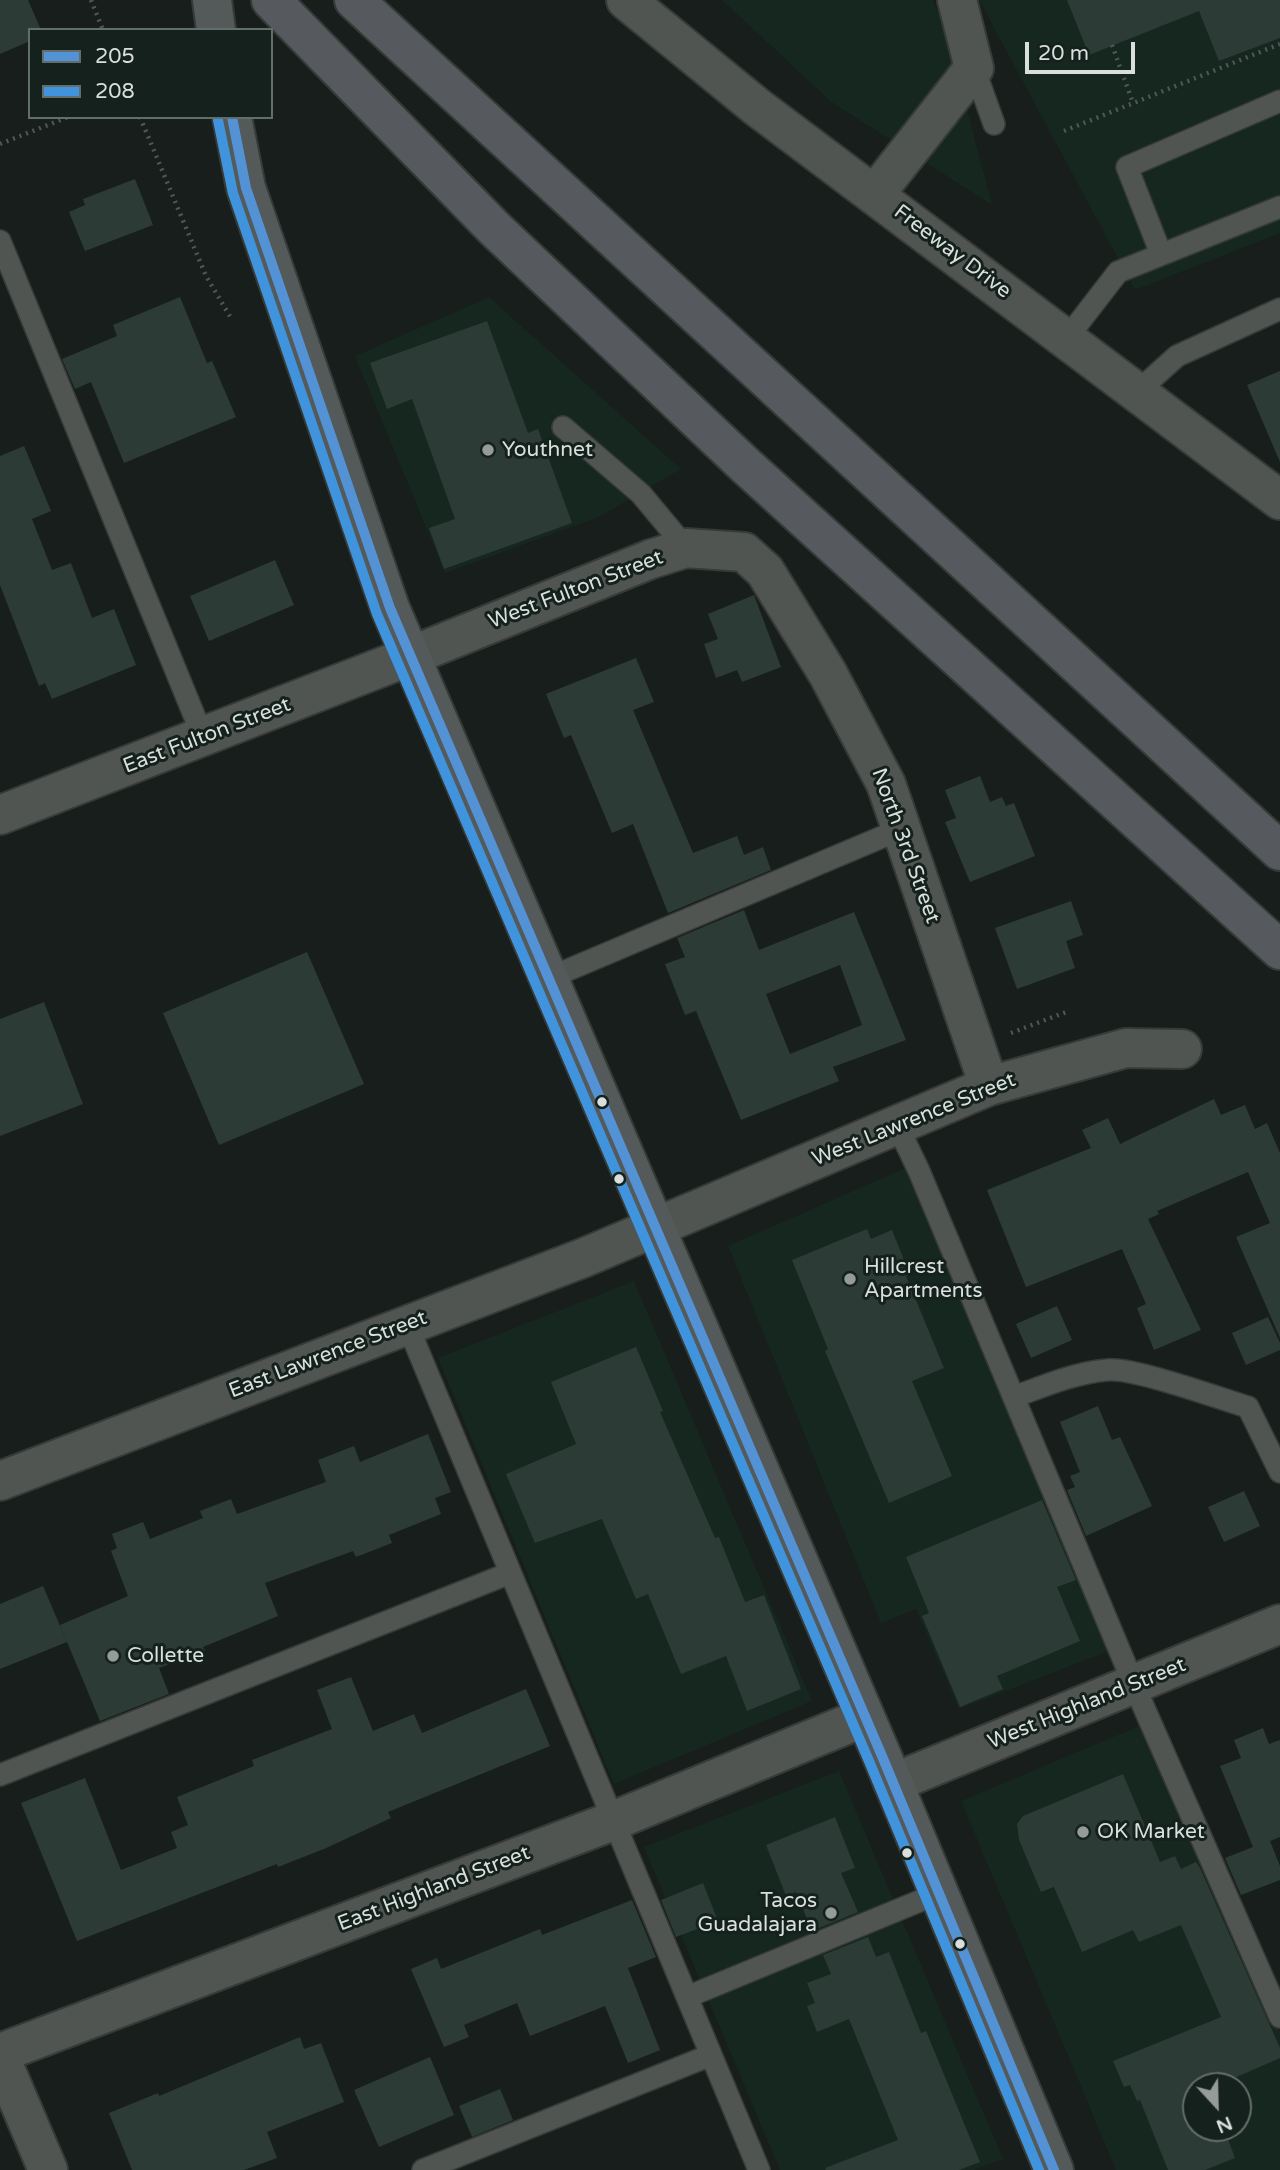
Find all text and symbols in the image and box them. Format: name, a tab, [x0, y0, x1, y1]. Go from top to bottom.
legend	[28, 28, 273, 119]
scale bar	[1028, 28, 1138, 72]
text: 20 m	[1038, 41, 1089, 66]
text: 205	[95, 44, 135, 69]
text: 208	[95, 79, 135, 104]
street label: Freeway Drive	[888, 200, 1016, 304]
place label: Youthnet	[502, 437, 593, 463]
marker: Youthnet	[480, 442, 496, 458]
street label: West Fulton Street	[485, 545, 667, 635]
street label: East Fulton Street	[120, 692, 294, 780]
street label: North 3rd Street	[865, 765, 945, 927]
street label: West Lawrence Street	[809, 1068, 1019, 1172]
unlabelled marker	[595, 1095, 609, 1109]
unlabelled marker	[612, 1172, 626, 1186]
place label: Hillcrest Apartments	[864, 1254, 982, 1304]
marker: Hillcrest Apartments	[842, 1271, 858, 1287]
street label: East Lawrence Street	[226, 1306, 430, 1404]
place label: Collette	[127, 1643, 204, 1669]
marker: Collette	[105, 1648, 121, 1664]
street label: West Highland Street	[984, 1653, 1190, 1755]
place label: OK Market	[1097, 1819, 1205, 1845]
marker: OK Market	[1075, 1824, 1091, 1840]
street label: East Highland Street	[334, 1841, 534, 1937]
unlabelled marker	[900, 1846, 914, 1860]
place label: Tacos Guadalajara	[697, 1888, 817, 1938]
marker: Tacos Guadalajara	[823, 1905, 839, 1921]
unlabelled marker	[953, 1937, 967, 1951]
north arrow	[1182, 2072, 1252, 2142]
text: N	[1213, 2112, 1235, 2138]

